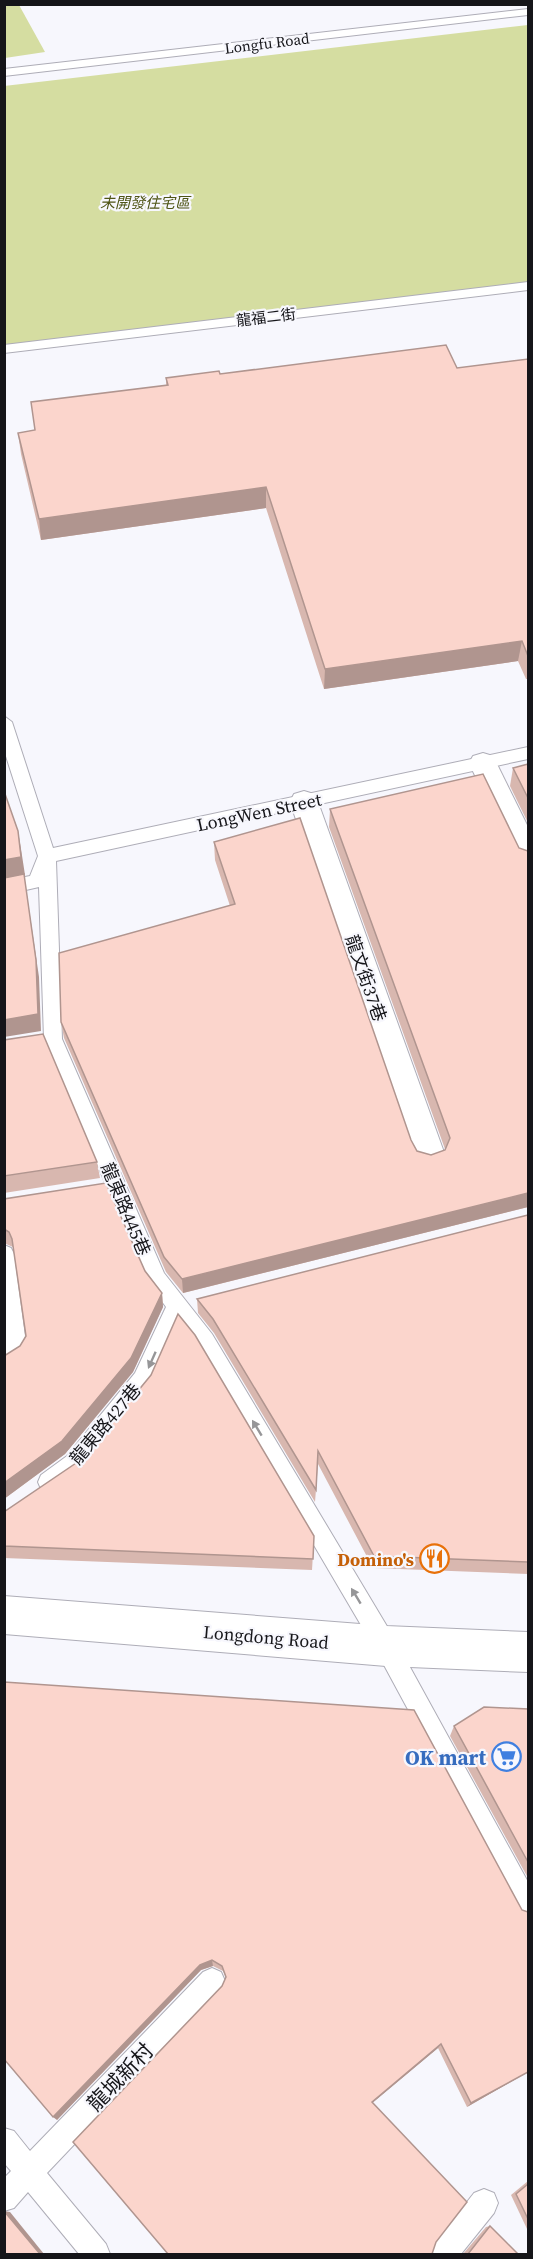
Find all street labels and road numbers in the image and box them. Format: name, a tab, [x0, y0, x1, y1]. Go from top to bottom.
street label: Longfu Road	[223, 27, 311, 59]
street label: 龍福二街	[235, 303, 297, 331]
street label: LongWen Street	[194, 787, 324, 837]
street label: 龍文街37巷	[340, 931, 392, 1025]
street label: 龍東路445巷	[95, 1159, 157, 1259]
street label: 龍東路427巷	[64, 1378, 146, 1470]
street label: Longdong Road	[202, 1619, 330, 1655]
street label: 龍城新村	[80, 2037, 160, 2117]

